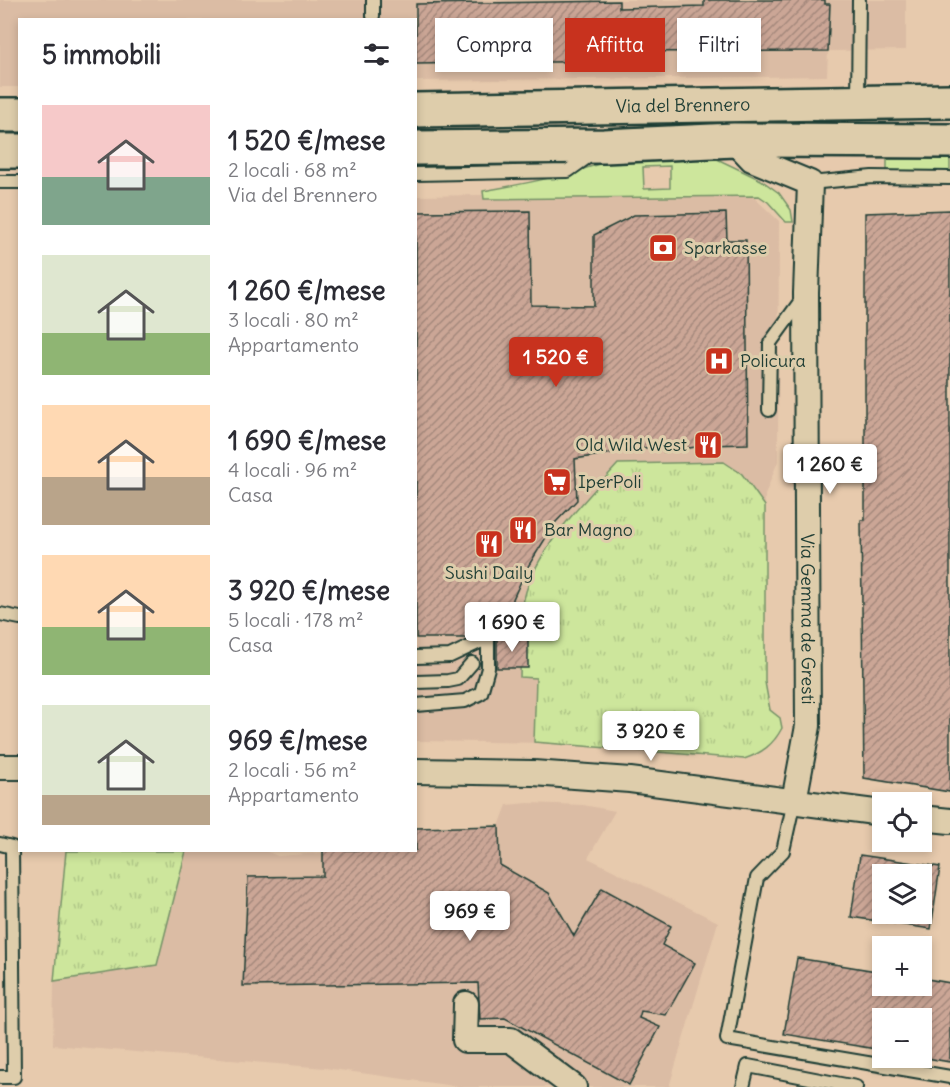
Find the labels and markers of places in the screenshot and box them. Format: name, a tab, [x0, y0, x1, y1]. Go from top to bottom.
bank icon: Sparkasse	[647, 232, 679, 264]
place label: Sparkasse	[684, 236, 767, 259]
pin: 1 520 €	[501, 337, 611, 388]
hospital icon: Policura	[703, 345, 735, 377]
place label: Policura	[740, 349, 806, 372]
restaurant icon: Old Wild West	[692, 429, 724, 461]
place label: Old Wild West	[575, 433, 687, 456]
pin: 1 260 €	[775, 444, 885, 495]
supermarket icon: IperPoli	[541, 466, 573, 498]
place label: IperPoli	[578, 470, 642, 493]
restaurant icon: Bar Magno	[507, 514, 539, 546]
place label: Bar Magno	[544, 518, 633, 541]
restaurant icon: Sushi Daily	[473, 528, 505, 560]
place label: Sushi Daily	[445, 561, 533, 584]
pin: 1 690 €	[457, 602, 567, 653]
pin: 3 920 €	[596, 711, 706, 762]
pin: 969 €	[428, 891, 512, 942]

